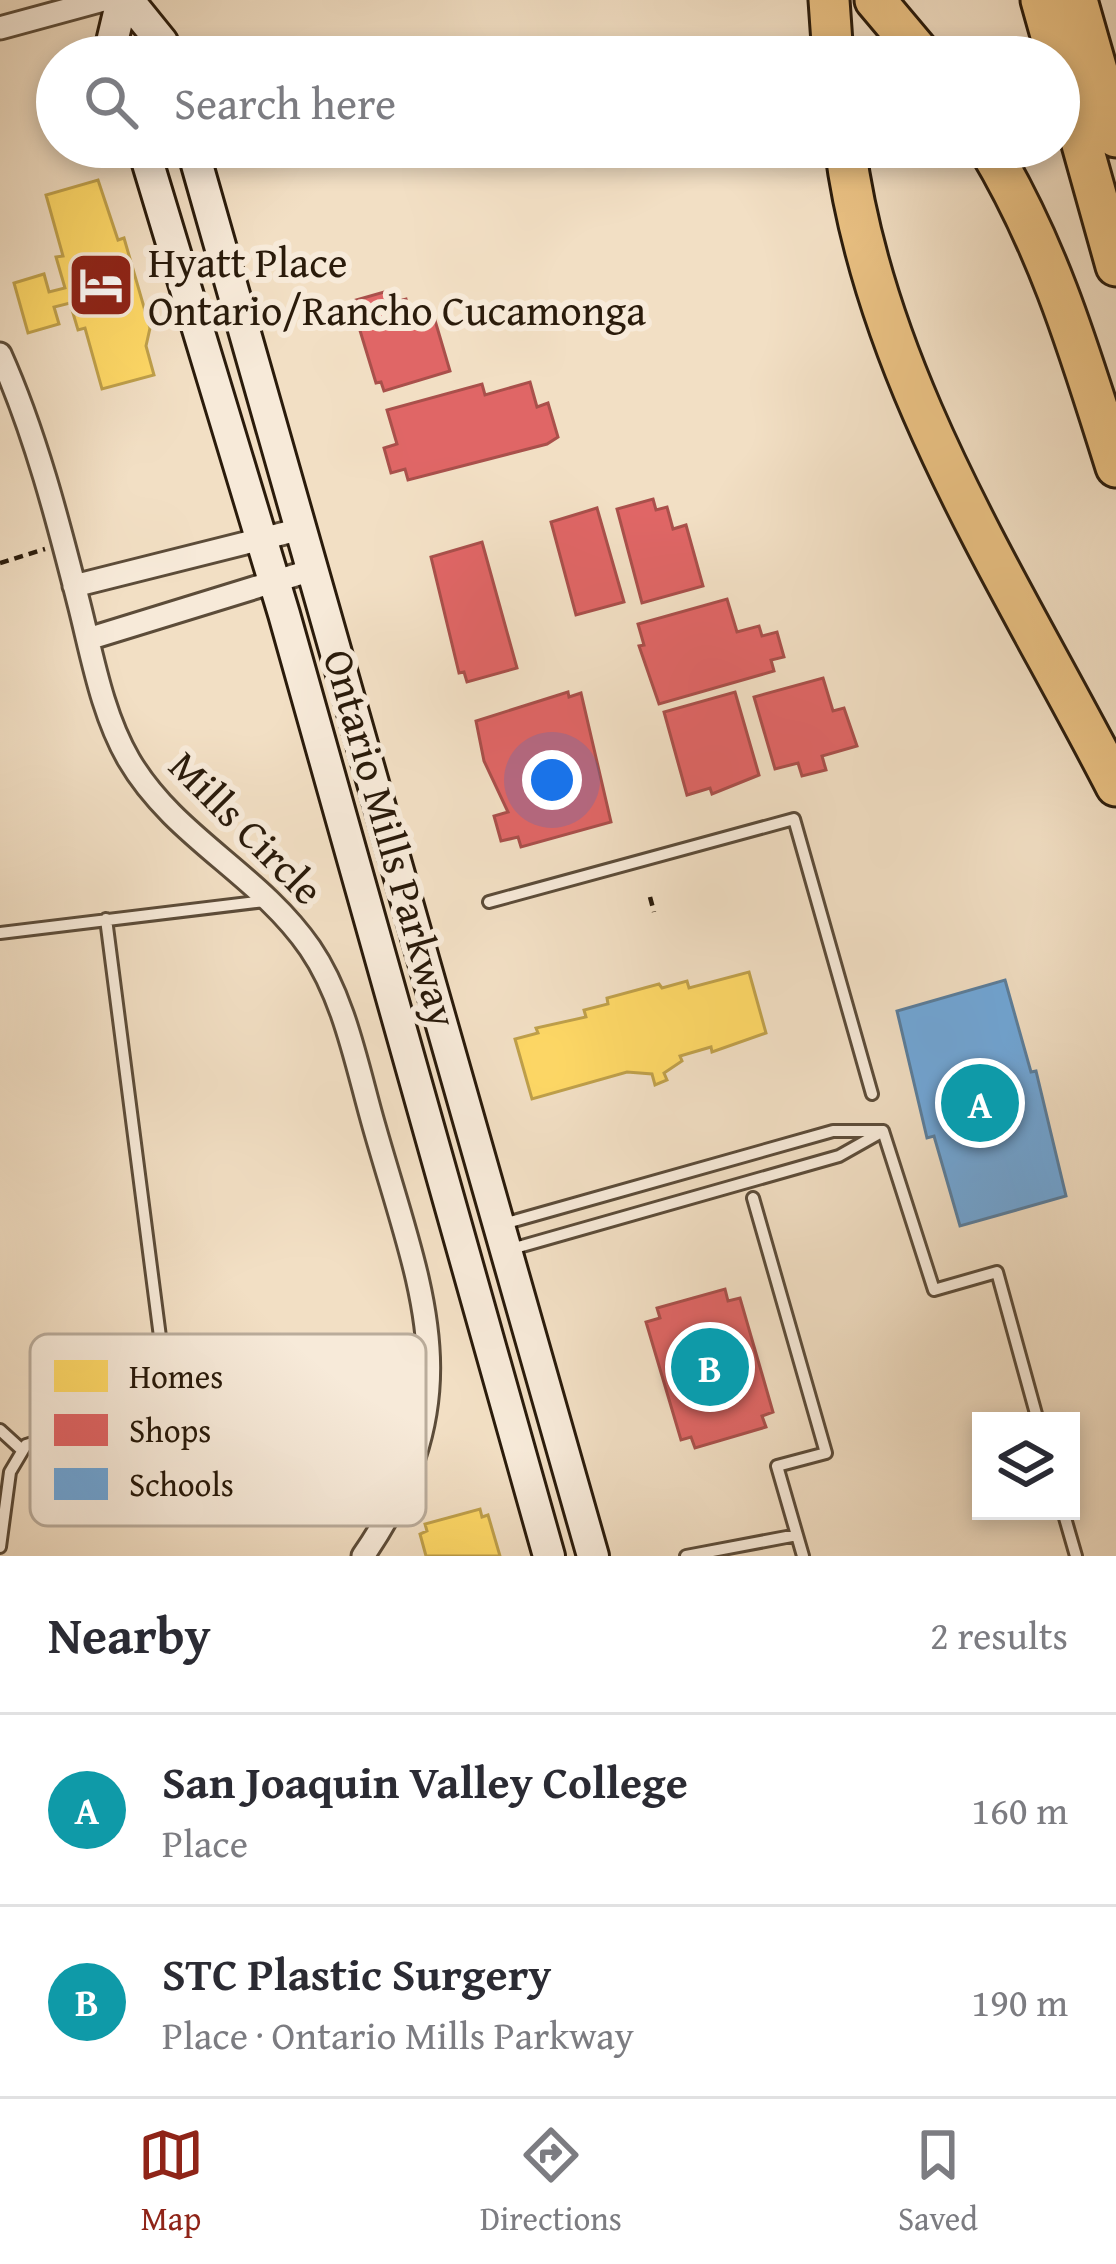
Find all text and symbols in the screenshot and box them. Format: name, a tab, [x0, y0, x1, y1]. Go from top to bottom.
search box	[36, 36, 1080, 168]
icon: search	[78, 69, 144, 135]
text: Search here	[174, 70, 396, 135]
place label: Hyatt Place Ontario/Rancho Cucamonga	[148, 231, 646, 340]
hotel icon: Hyatt Place Ontario/Rancho Cucamonga	[66, 250, 136, 320]
street label: Ontario Mills Parkway	[309, 642, 475, 1034]
street label: Mills Circle	[156, 736, 338, 918]
your location	[522, 750, 582, 810]
pin: A	[941, 1058, 1019, 1148]
pin: B	[671, 1322, 749, 1412]
legend	[30, 1334, 426, 1526]
text: Homes	[129, 1352, 223, 1400]
text: Shops	[129, 1406, 211, 1454]
map controls	[972, 1412, 1080, 1520]
button: layers	[972, 1412, 1080, 1520]
text: Schools	[129, 1460, 234, 1508]
text: Nearby	[48, 1597, 211, 1672]
text: 2 results	[930, 1606, 1068, 1663]
text: San Joaquin Valley College	[162, 1749, 688, 1814]
text: A	[75, 1781, 99, 1838]
text: 160 m	[971, 1781, 1068, 1838]
text: Place	[162, 1814, 248, 1871]
text: STC Plastic Surgery	[162, 1941, 551, 2006]
text: B	[75, 1973, 99, 2030]
text: 190 m	[971, 1973, 1068, 2030]
text: Place · Ontario Mills Parkway	[162, 2006, 634, 2063]
tab: Map	[138, 2122, 204, 2242]
tab: Directions	[480, 2122, 622, 2242]
tab: Saved	[898, 2122, 978, 2242]

